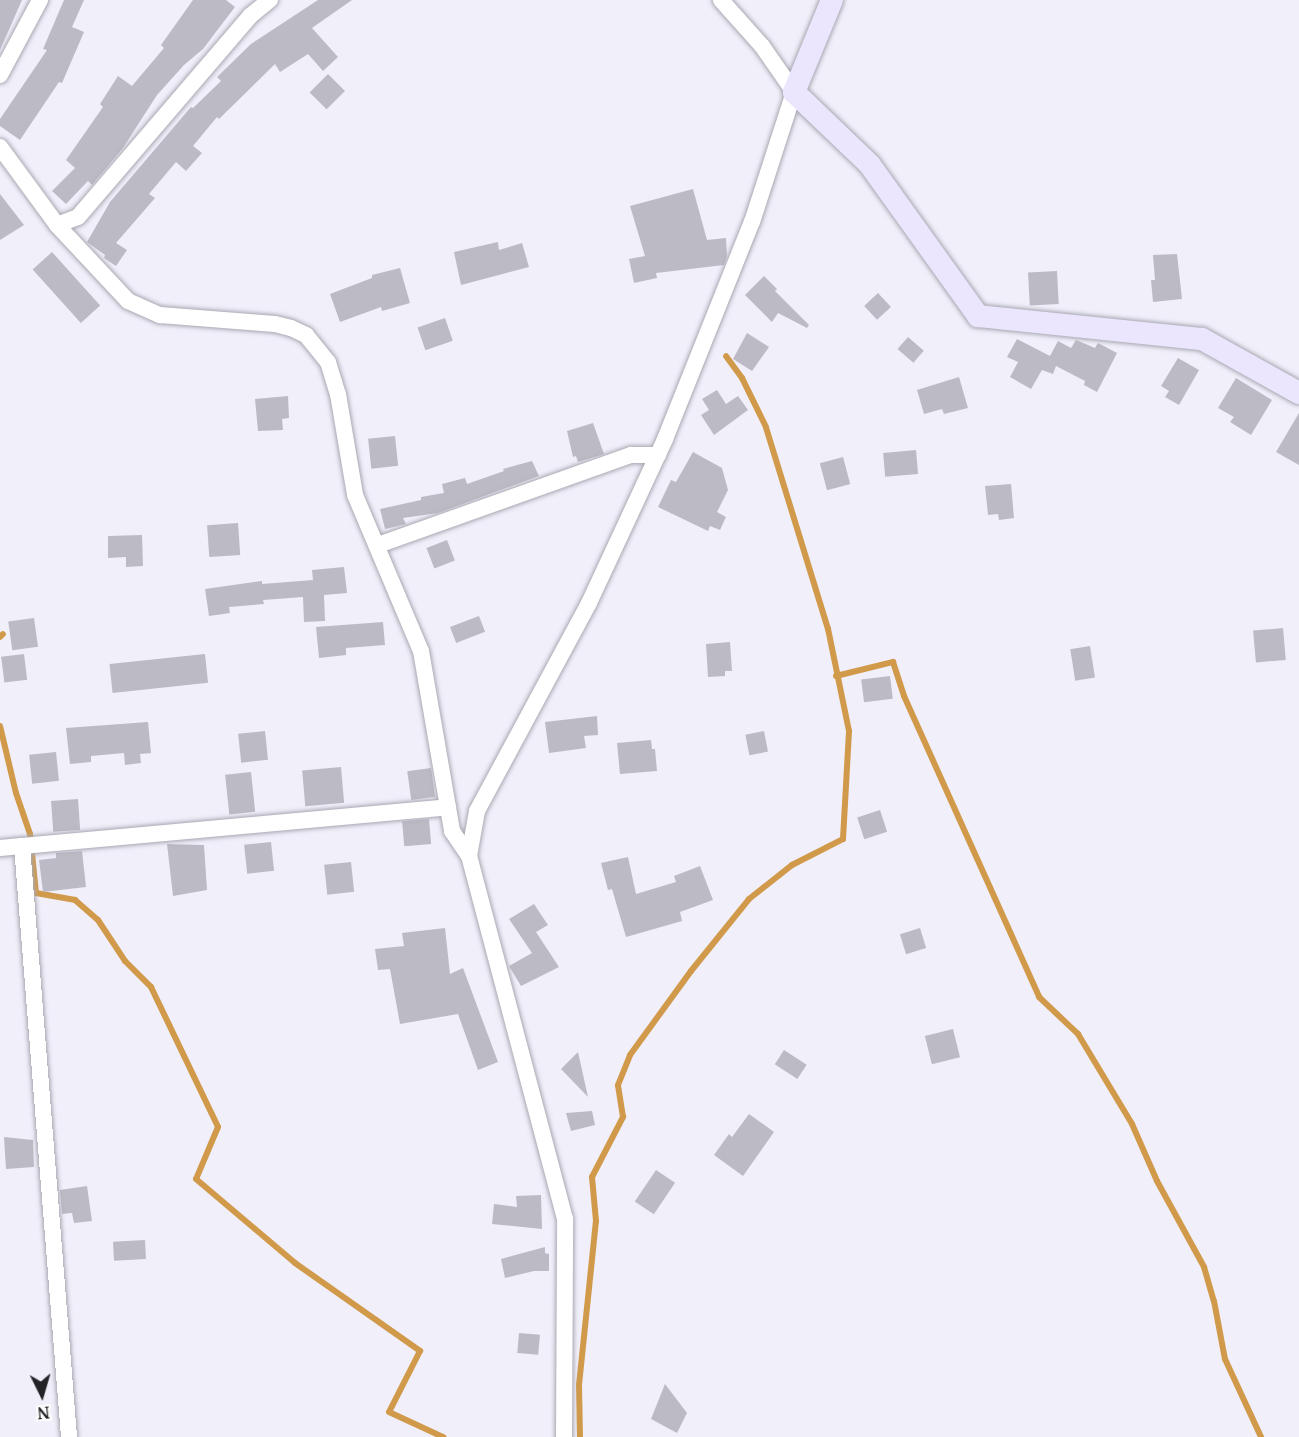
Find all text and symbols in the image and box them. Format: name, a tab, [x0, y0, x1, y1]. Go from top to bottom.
north arrow	[12, 1365, 72, 1425]
text: N	[36, 1401, 51, 1424]

